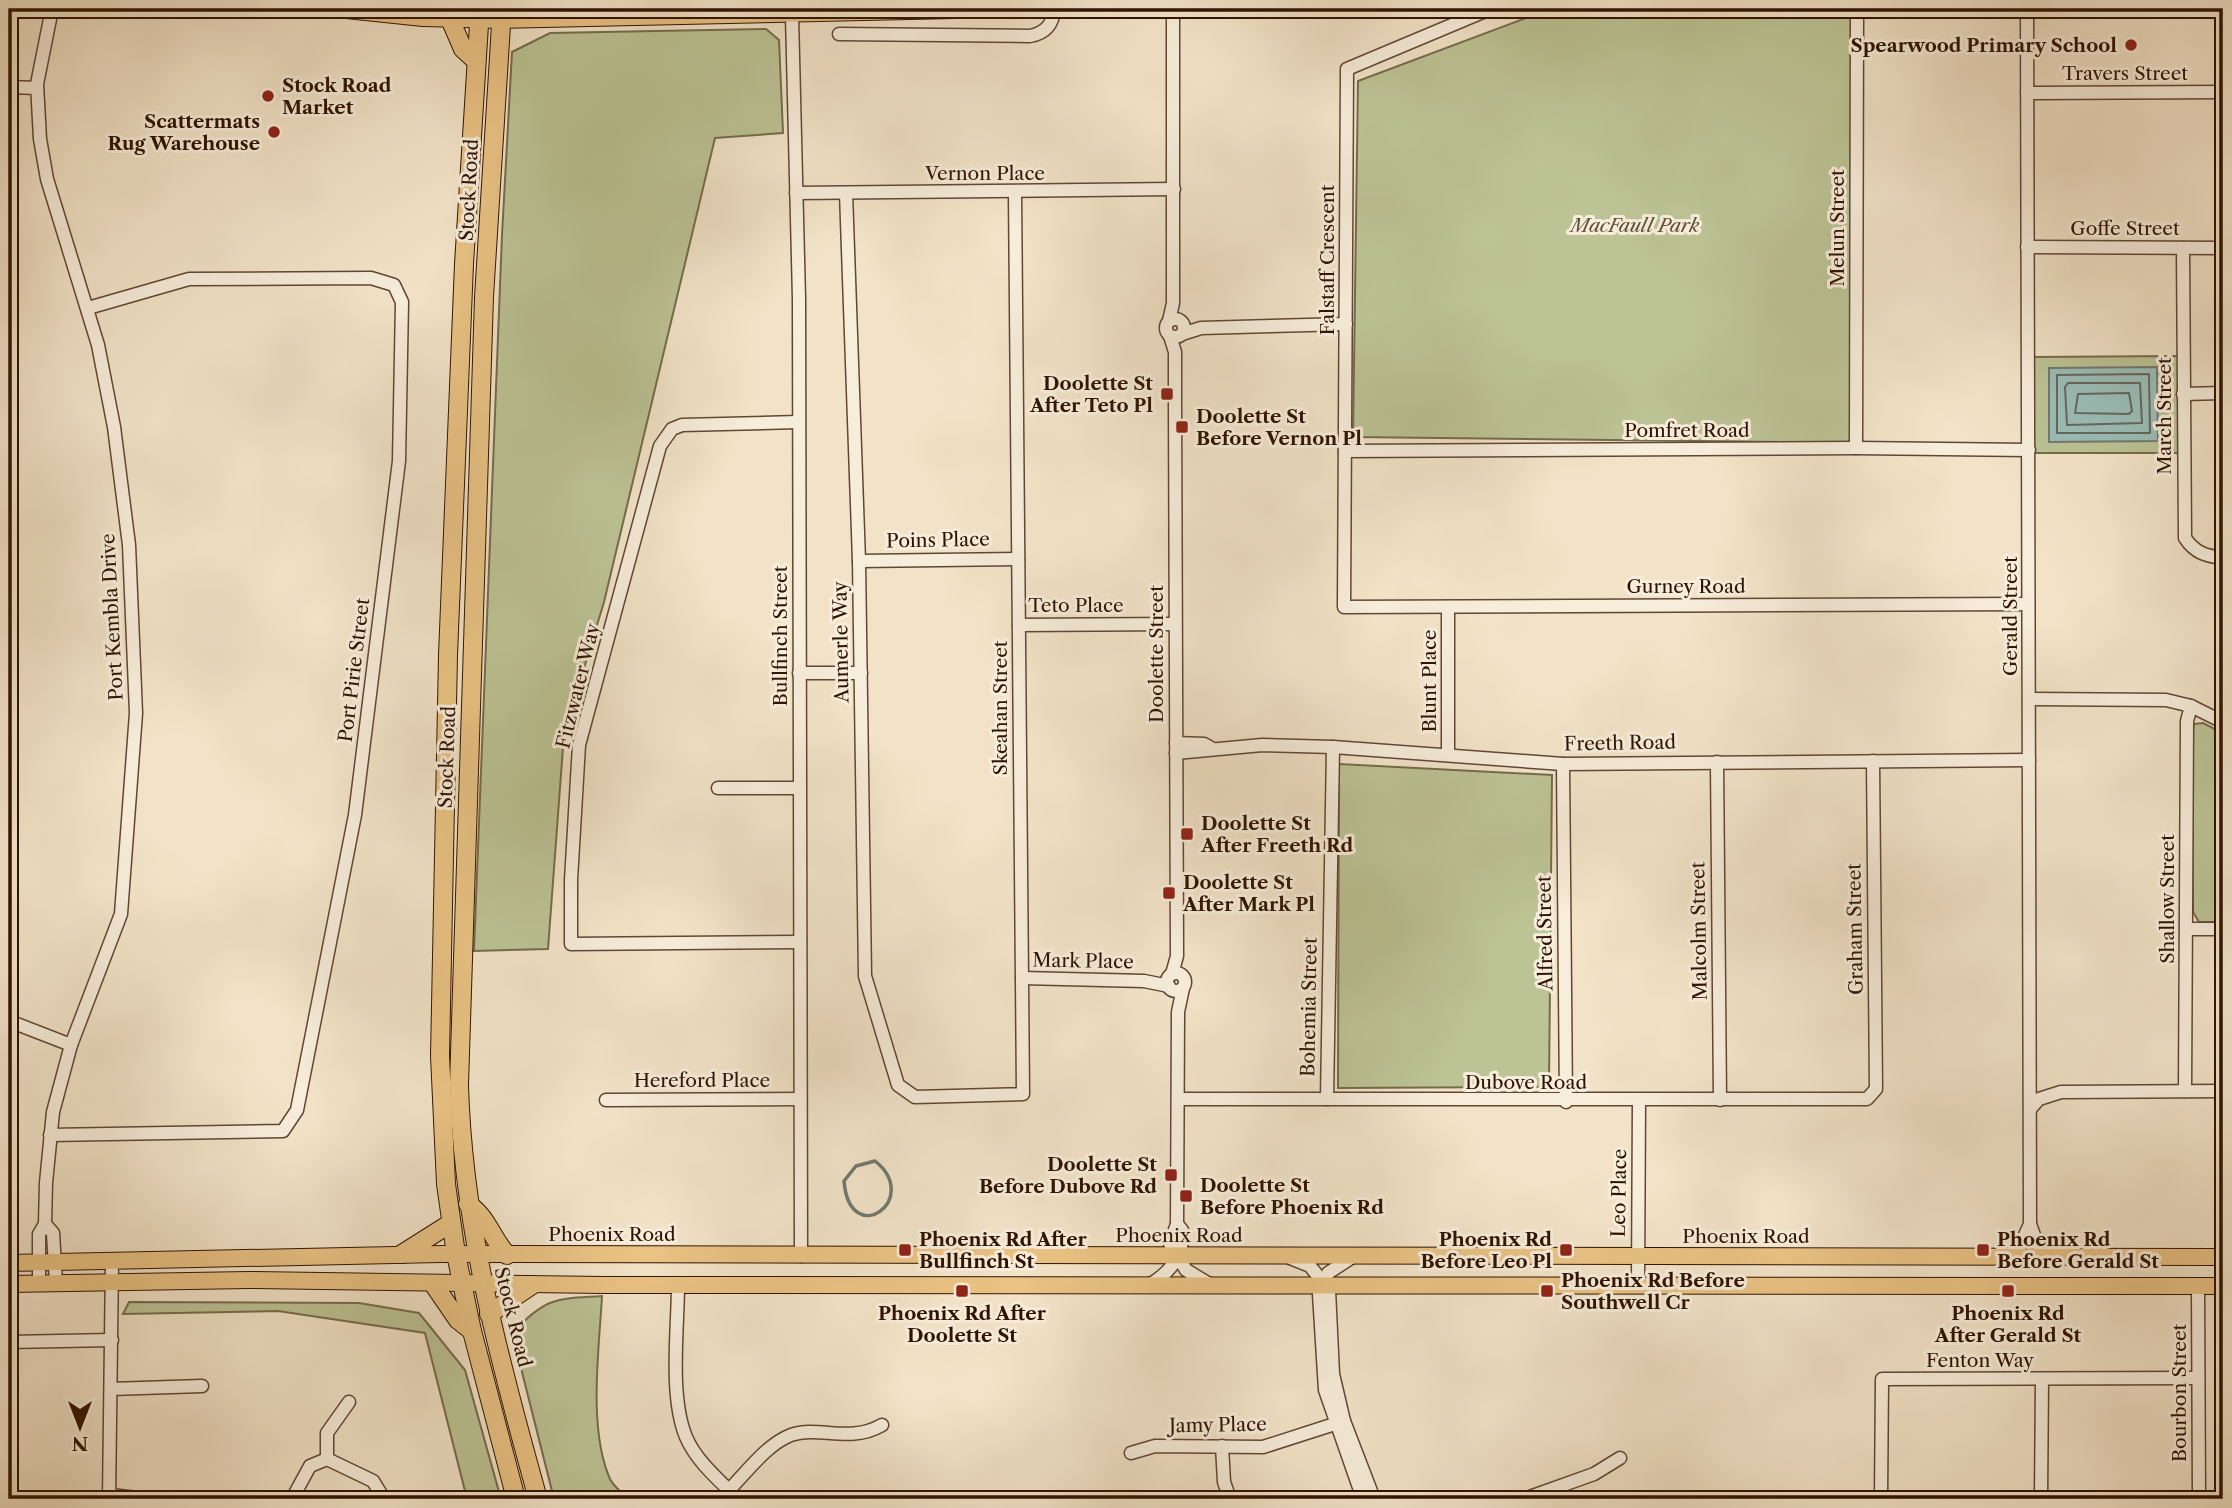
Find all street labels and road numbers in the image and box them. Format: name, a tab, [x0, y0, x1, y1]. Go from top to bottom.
street label: Travers Street	[2062, 62, 2188, 85]
street label: Stock Road	[455, 138, 483, 242]
street label: Vernon Place	[924, 162, 1045, 185]
street label: Melun Street	[1826, 169, 1849, 287]
street label: Falstaff Crescent	[1316, 184, 1339, 335]
street label: Goffe Street	[2070, 217, 2180, 240]
street label: March Street	[2153, 357, 2176, 475]
street label: Pomfret Road	[1624, 419, 1750, 442]
street label: Poins Place	[886, 528, 990, 552]
street label: Port Kembla Drive	[96, 533, 128, 701]
street label: Gerald Street	[1999, 556, 2022, 676]
street label: Bullfinch Street	[769, 565, 792, 706]
street label: Gurney Road	[1626, 575, 1746, 598]
street label: Aumerle Way	[828, 581, 854, 704]
street label: Doolette Street	[1145, 585, 1168, 723]
street label: Teto Place	[1028, 594, 1124, 617]
street label: Port Pirie Street	[334, 596, 374, 743]
street label: Fitzwater Way	[551, 621, 605, 751]
street label: Blunt Place	[1418, 630, 1441, 733]
street label: Skeahan Street	[989, 640, 1012, 776]
street label: Stock Road	[434, 705, 460, 809]
street label: Freeth Road	[1564, 731, 1677, 755]
street label: Shallow Street	[2156, 834, 2179, 964]
street label: Malcolm Street	[1686, 861, 1712, 1000]
street label: Graham Street	[1842, 863, 1868, 995]
street label: Alfred Street	[1532, 875, 1558, 992]
street label: Bohemia Street	[1296, 937, 1322, 1077]
street label: Mark Place	[1032, 949, 1134, 973]
street label: Hereford Place	[634, 1069, 770, 1092]
street label: Dubove Road	[1465, 1071, 1587, 1094]
street label: Leo Place	[1607, 1148, 1631, 1238]
street label: Phoenix Road	[548, 1223, 676, 1246]
street label: Phoenix Road	[1115, 1224, 1243, 1247]
street label: Phoenix Road	[1682, 1225, 1810, 1248]
street label: Stock Road	[489, 1265, 537, 1370]
street label: Bourbon Street	[2168, 1323, 2191, 1462]
street label: Fenton Way	[1926, 1349, 2034, 1372]
street label: Jamy Place	[1166, 1413, 1267, 1437]

